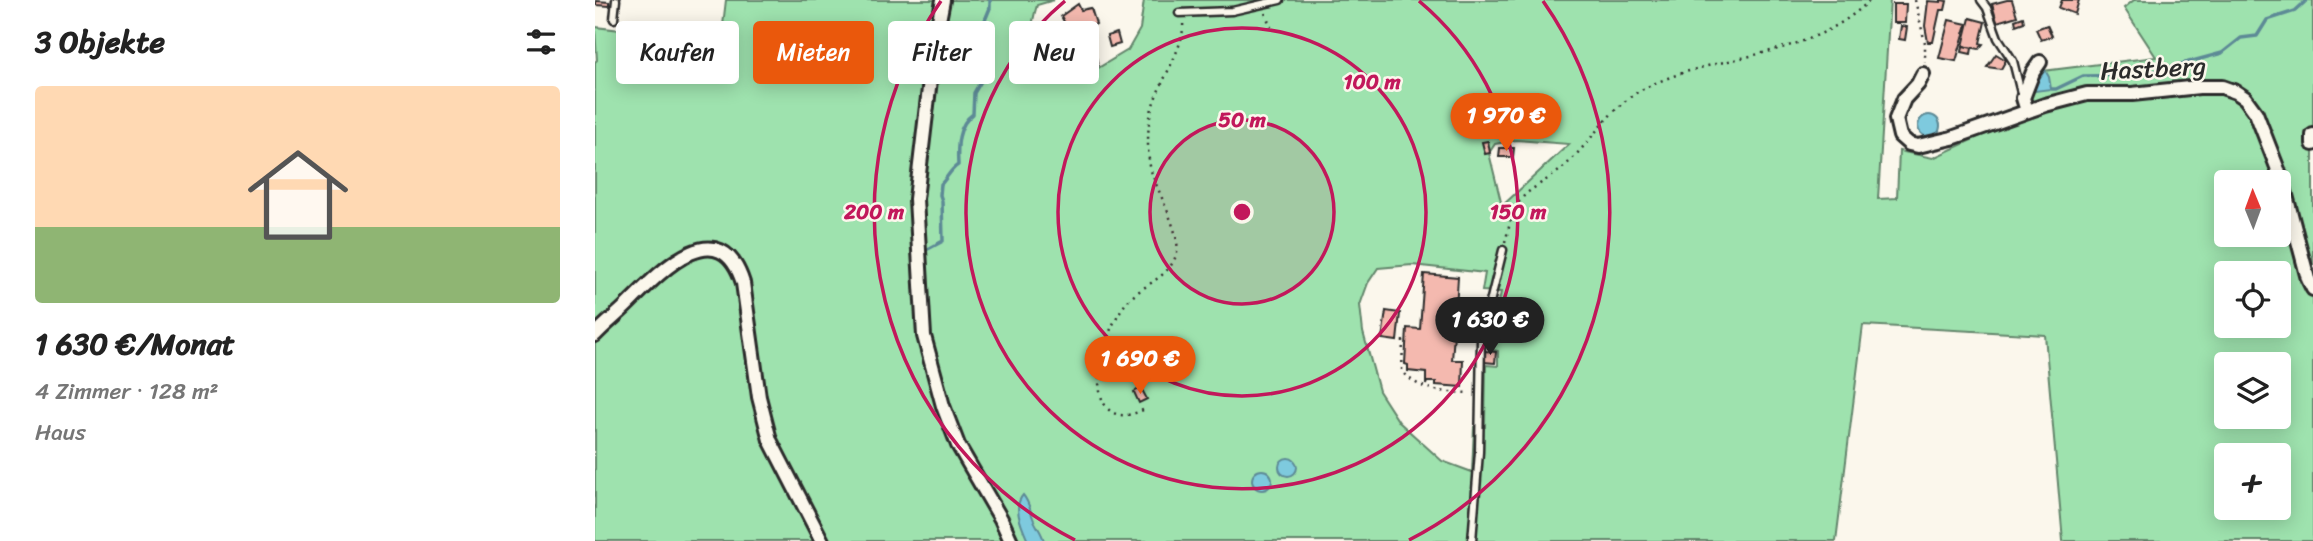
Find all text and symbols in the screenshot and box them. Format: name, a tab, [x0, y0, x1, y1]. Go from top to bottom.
text: 3 Objekte	[35, 15, 165, 69]
chip: Kaufen	[616, 21, 739, 84]
chip: Mieten	[753, 21, 874, 84]
chip: Filter	[888, 21, 995, 84]
chip: Neu	[1009, 21, 1099, 84]
icon: filters	[522, 23, 560, 61]
street label: Hastberg	[2099, 42, 2207, 94]
text: 100 m	[1343, 63, 1401, 101]
pin: 1 970 €	[1441, 94, 1571, 153]
text: 1 970 €	[1467, 95, 1545, 136]
text: 50 m	[1218, 101, 1267, 139]
icon: home	[235, 132, 361, 258]
north arrow	[2214, 170, 2291, 247]
map controls	[2214, 170, 2291, 520]
text: 200 m	[843, 193, 905, 231]
text: 150 m	[1490, 193, 1547, 231]
centre of rings	[1230, 200, 1254, 224]
button: locate	[2214, 261, 2291, 338]
pin: 1 630 €	[1425, 298, 1555, 357]
text: 1 630 €	[1451, 299, 1529, 340]
text: 1 630 €/Monat	[35, 317, 235, 371]
pin: 1 690 €	[1075, 336, 1205, 396]
text: 1 690 €	[1101, 338, 1179, 379]
button: layers	[2214, 352, 2291, 429]
text: 4 Zimmer · 128 m²	[35, 371, 219, 412]
text: Haus	[35, 412, 86, 453]
button: +	[2214, 443, 2291, 520]

